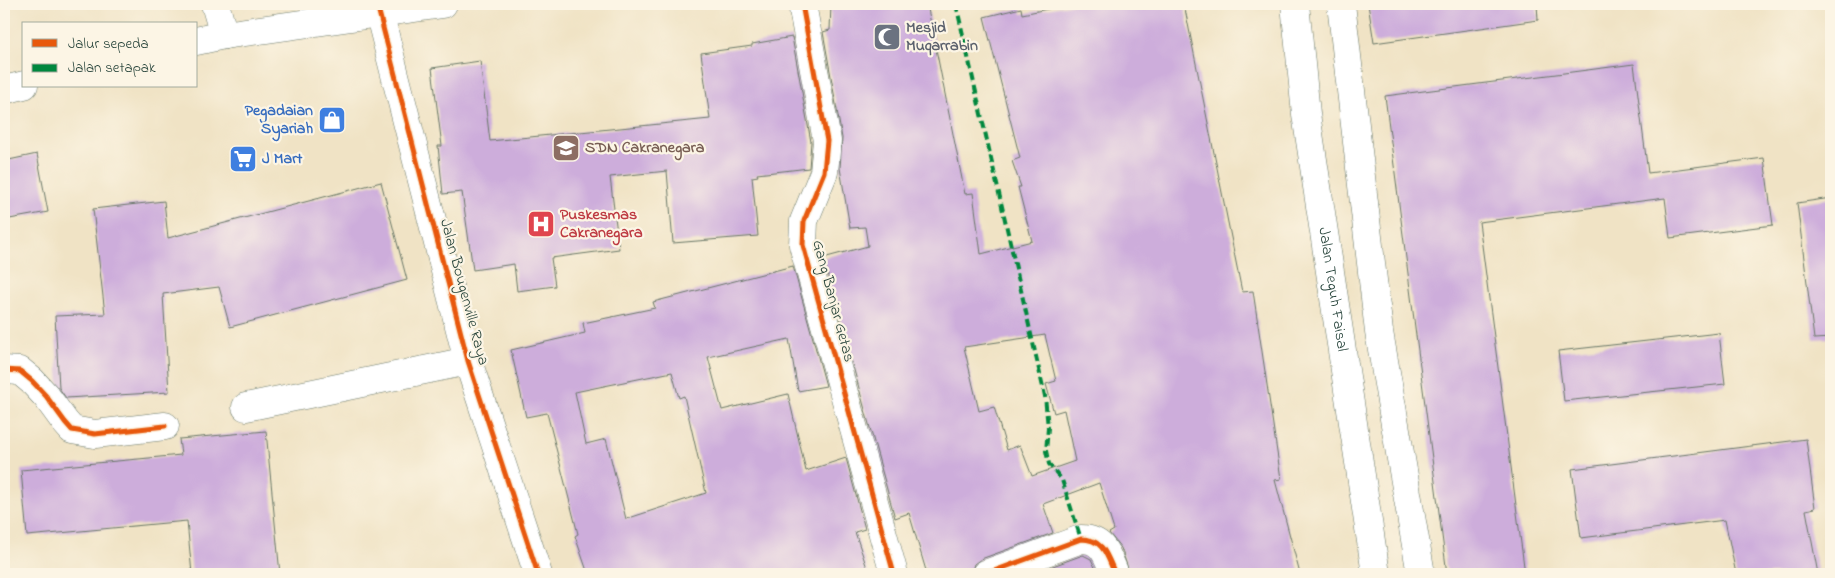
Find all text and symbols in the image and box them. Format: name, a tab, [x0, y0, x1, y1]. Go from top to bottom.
place label: Mesjid Muqarrabin	[906, 16, 978, 58]
legend	[22, 22, 198, 88]
mosque icon: Mesjid Muqarrabin	[872, 22, 902, 52]
text: Jalur sepeda	[68, 33, 149, 55]
text: Jalan setapak	[68, 57, 156, 79]
place label: Pegadaian Syariah	[245, 99, 313, 142]
shop icon: Pegadaian Syariah	[317, 105, 347, 135]
school or university icon: SDN Cakranegara	[551, 133, 581, 163]
place label: SDN Cakranegara	[585, 136, 705, 161]
supermarket icon: J Mart	[228, 144, 258, 174]
place label: J Mart	[262, 147, 303, 171]
place label: Puskesmas Cakranegara	[560, 203, 643, 246]
hospital icon: Puskesmas Cakranegara	[526, 209, 556, 239]
street label: Jalan Bougenville Raya	[433, 216, 495, 368]
street label: Jalan Teguh Faisal	[1311, 226, 1354, 354]
street label: Gang Banjar Getas	[805, 237, 861, 365]

